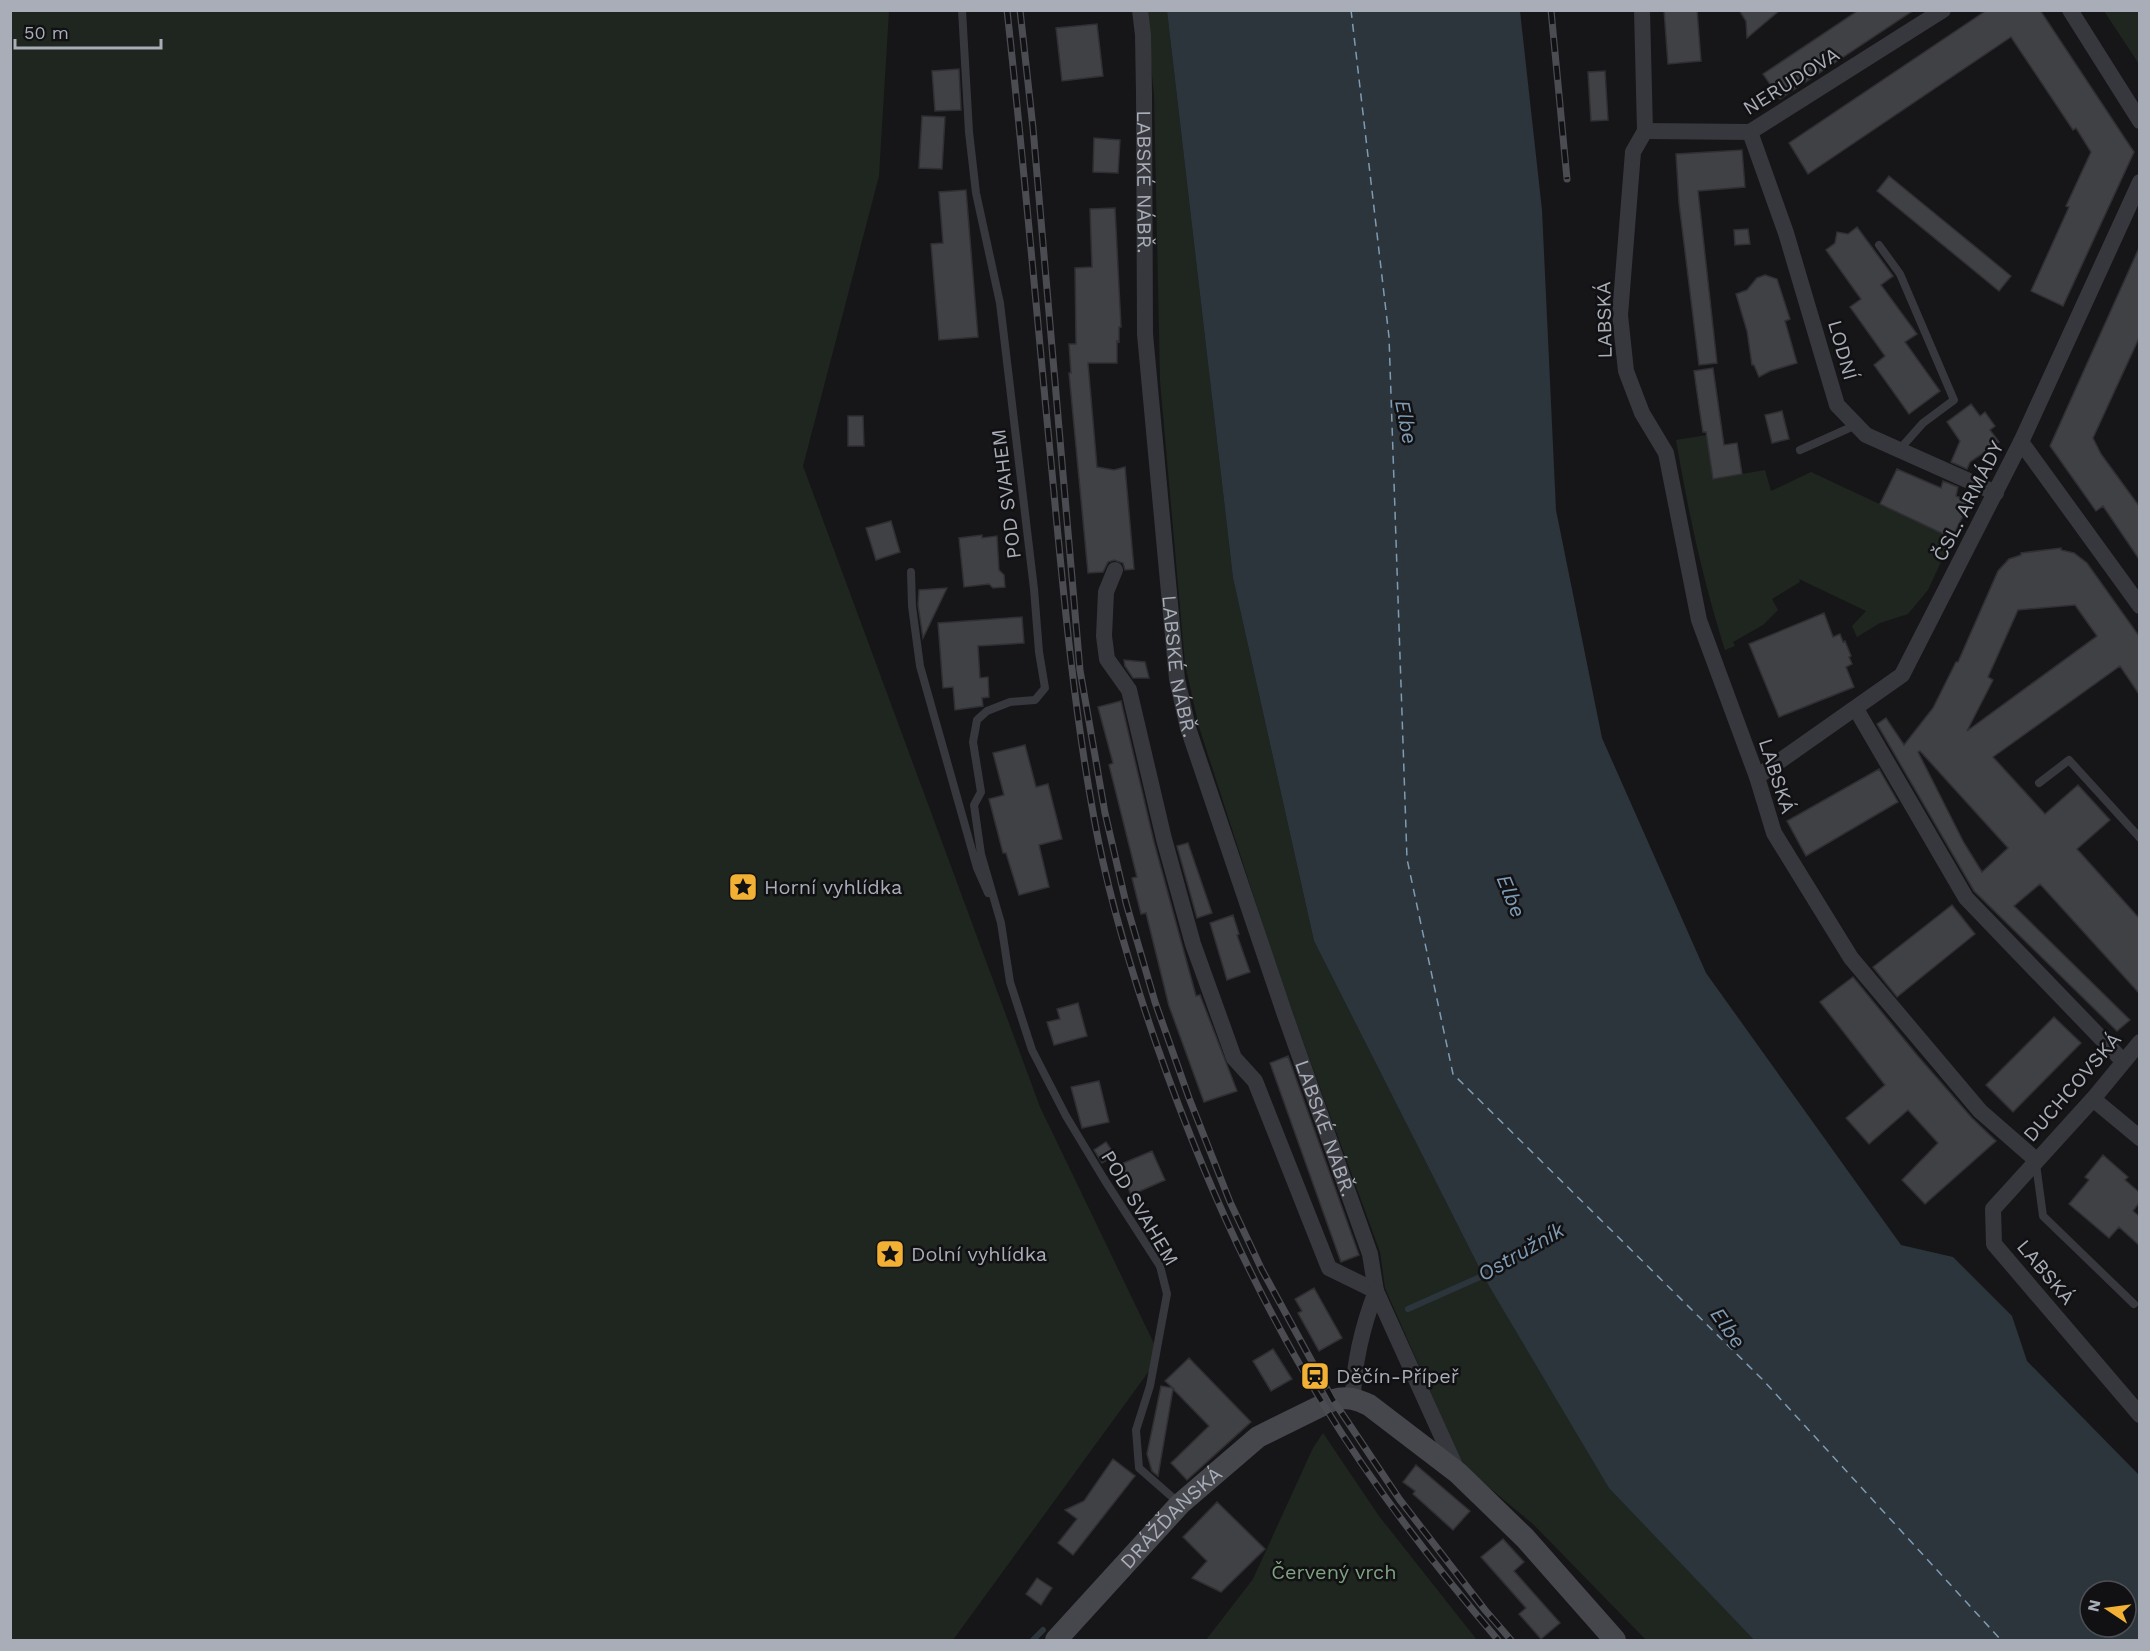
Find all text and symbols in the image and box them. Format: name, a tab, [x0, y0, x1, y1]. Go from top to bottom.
scale bar	[15, 12, 160, 50]
text: 50 m	[24, 22, 69, 43]
street label: NERUDOVA	[1738, 42, 1844, 120]
street label: LABSKÉ NÁBŘ.	[1132, 110, 1157, 254]
street label: LABSKÁ	[1591, 281, 1617, 359]
street label: LODNÍ	[1823, 317, 1863, 383]
water label: Elbe	[1390, 398, 1423, 446]
street label: POD SVAHEM	[986, 428, 1026, 560]
street label: ČSL. ARMÁDY	[1927, 436, 2009, 565]
street label: LABSKÉ NÁBŘ.	[1157, 594, 1202, 740]
street label: LABSKÁ	[1754, 735, 1800, 817]
place icon: Horní vyhlídka	[727, 871, 759, 903]
water label: Elbe	[1492, 871, 1531, 921]
place label: Horní vyhlídka	[764, 875, 902, 899]
street label: DUCHCOVSKÁ	[2018, 1027, 2126, 1147]
street label: LABSKÉ NÁBŘ.	[1290, 1057, 1361, 1200]
street label: POD SVAHEM	[1096, 1146, 1184, 1270]
water label: Ostružník	[1473, 1217, 1569, 1286]
street label: LABSKÁ	[2012, 1235, 2080, 1309]
place icon: Dolní vyhlídka	[874, 1238, 906, 1270]
place label: Dolní vyhlídka	[911, 1242, 1047, 1266]
water label: Elbe	[1705, 1302, 1751, 1353]
station icon: Děčín-Přípeř	[1299, 1360, 1331, 1392]
place label: Děčín-Přípeř	[1336, 1364, 1459, 1388]
street label: DRÁŽĎANSKÁ	[1115, 1462, 1227, 1574]
park label: Červený vrch	[1271, 1560, 1397, 1584]
north arrow	[2078, 1579, 2138, 1639]
text: N	[2083, 1598, 2104, 1614]

